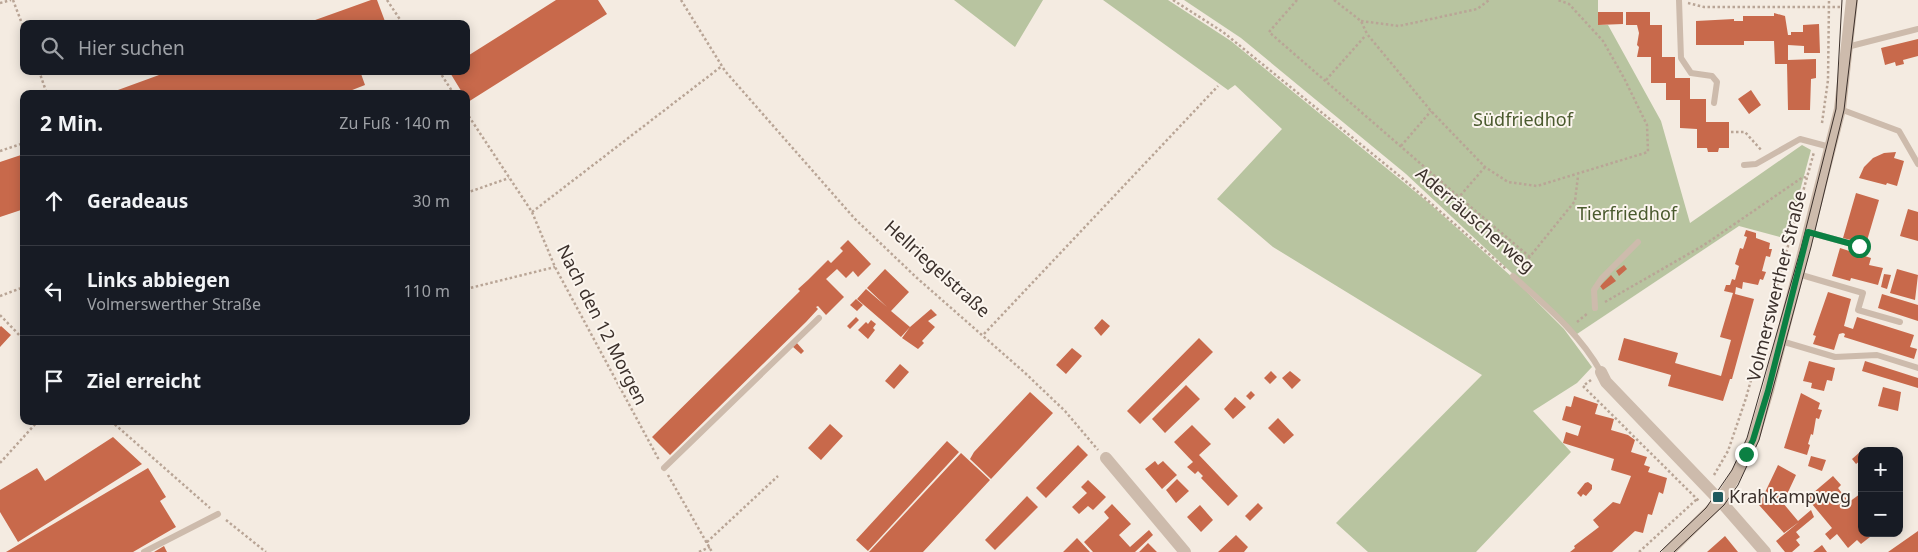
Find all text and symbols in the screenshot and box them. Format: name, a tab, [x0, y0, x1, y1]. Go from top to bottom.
search box	[20, 20, 470, 75]
icon: search	[38, 34, 66, 62]
text: Hier suchen	[78, 35, 185, 61]
park label: Südfriedhof	[1473, 107, 1574, 131]
text: 2 Min.	[40, 109, 103, 137]
text: Zu Fuß · 140 m	[339, 112, 450, 134]
street label: Aderräuscherweg	[1411, 161, 1540, 277]
icon: ahead	[40, 187, 68, 215]
text: Geradeaus	[87, 188, 188, 214]
street label: Volmerswerther Straße	[1741, 188, 1811, 384]
text: 30 m	[413, 190, 450, 212]
park label: Tierfriedhof	[1577, 201, 1678, 225]
street label: Hellriegelstraße	[880, 214, 996, 322]
route start	[1848, 235, 1871, 258]
street label: Nach den 12 Morgen	[552, 240, 654, 409]
text: Links abbiegen	[87, 267, 230, 293]
icon: left	[40, 277, 68, 305]
text: 110 m	[403, 280, 450, 302]
text: Volmerswerther Straße	[87, 293, 261, 315]
icon: arrive	[40, 367, 68, 395]
text: Ziel erreicht	[87, 368, 201, 394]
route end	[1735, 443, 1758, 466]
map controls	[1858, 447, 1903, 537]
button: +	[1858, 447, 1903, 492]
place label: Krahkampweg	[1729, 484, 1851, 508]
marker: Krahkampweg	[1711, 490, 1725, 504]
button: −	[1858, 492, 1903, 537]

